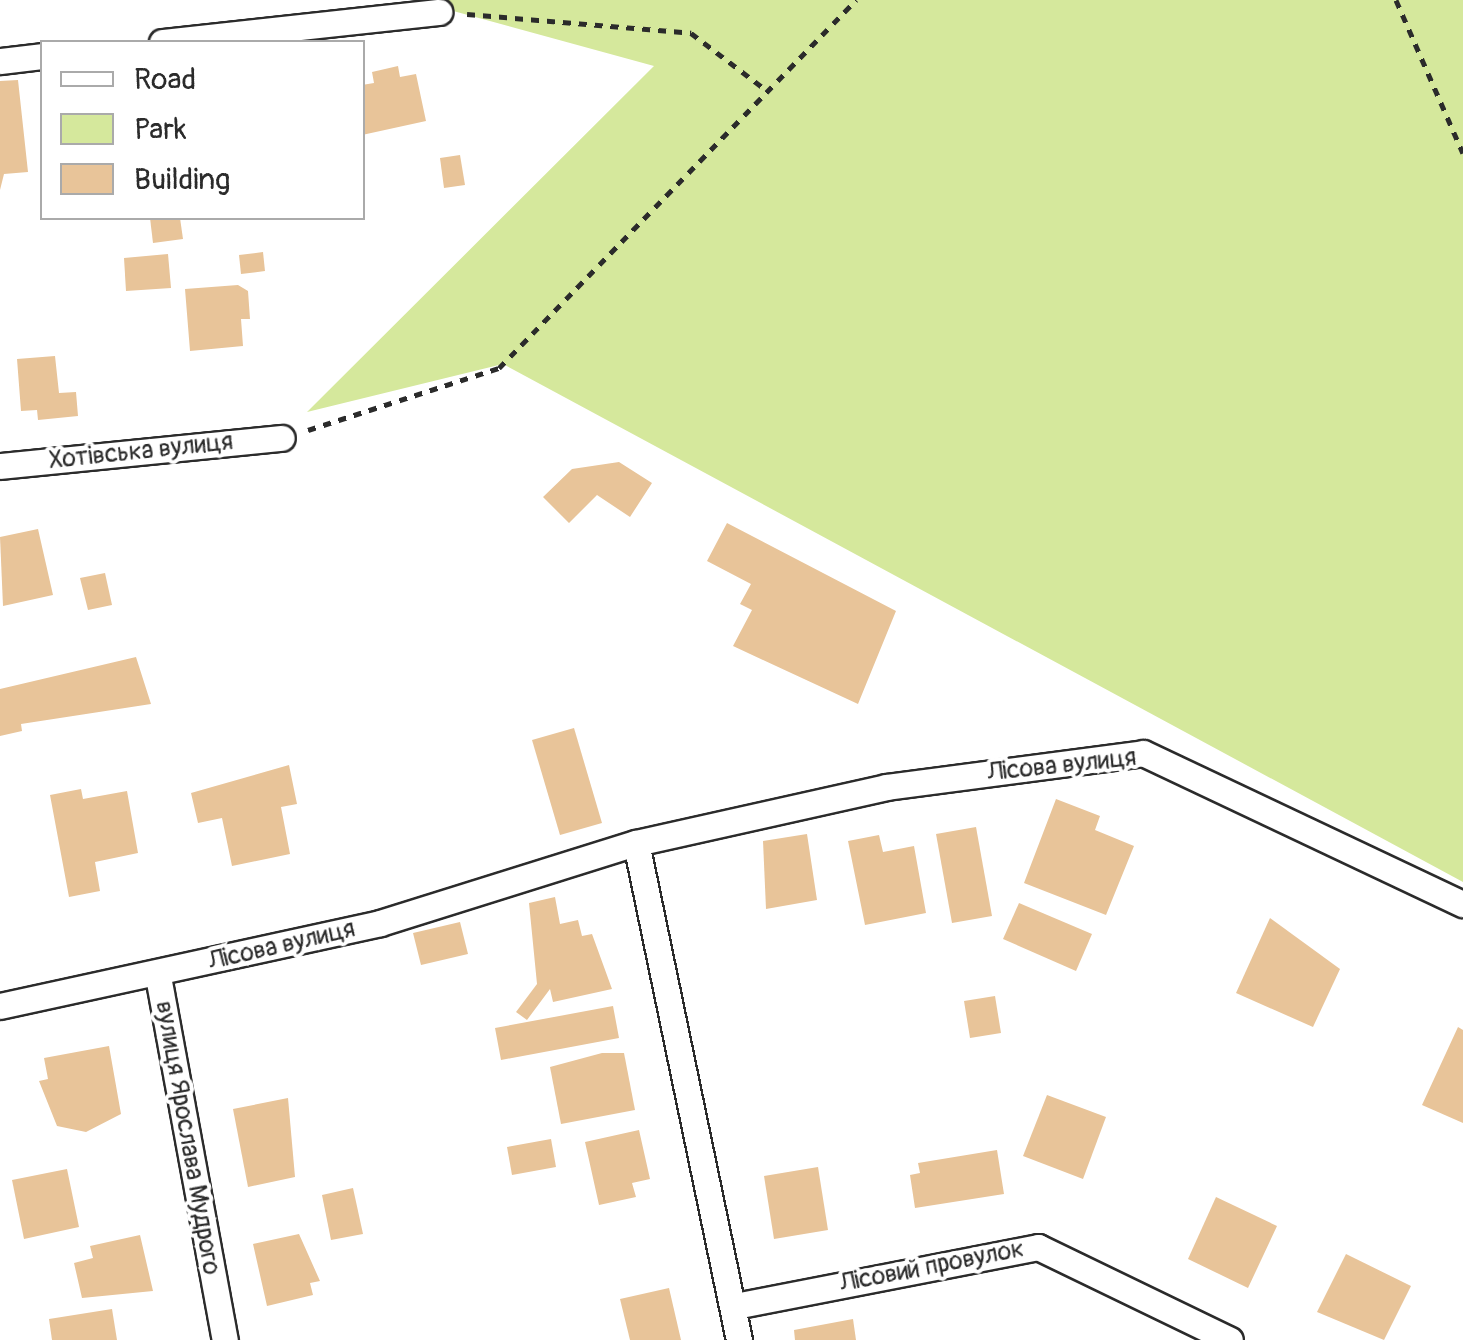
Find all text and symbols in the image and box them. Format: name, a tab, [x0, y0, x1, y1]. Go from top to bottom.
legend	[40, 40, 365, 220]
text: Road	[134, 61, 196, 98]
text: Park	[134, 111, 187, 148]
text: Building	[134, 161, 230, 198]
street label: Хотівська вулиця	[47, 427, 235, 477]
street label: Лісова вулиця	[986, 743, 1138, 789]
street label: Лісова вулиця	[206, 915, 358, 977]
street label: вулиця Ярослава Мудрого	[148, 999, 226, 1277]
street label: Лісовий провулок	[837, 1234, 1027, 1300]

